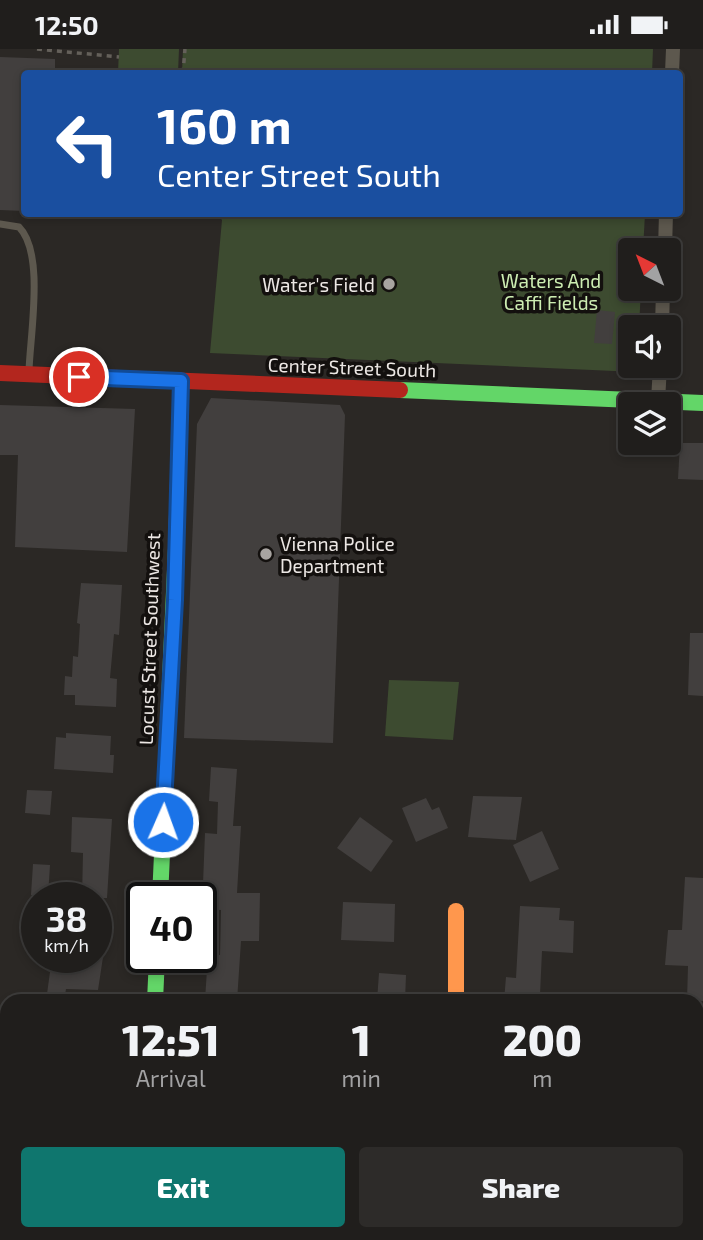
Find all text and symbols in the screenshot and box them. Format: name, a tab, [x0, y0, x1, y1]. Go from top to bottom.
text: 12:50	[35, 9, 99, 40]
text: 160 m	[157, 95, 292, 154]
icon: left	[42, 98, 133, 189]
text: Center Street South	[157, 155, 441, 193]
north arrow	[618, 238, 681, 301]
map controls	[618, 238, 681, 455]
park label: Waters And Caffi Fields	[501, 269, 601, 314]
place label: Water's Field	[262, 273, 375, 296]
marker: Water's Field	[381, 276, 397, 292]
button: sound	[618, 315, 681, 378]
pin	[49, 347, 109, 407]
street label: Center Street South	[267, 353, 437, 381]
icon: arrive	[60, 358, 98, 396]
button: layers	[618, 392, 681, 455]
place label: Vienna Police Department	[280, 532, 395, 577]
street label: Locust Street Southwest	[134, 533, 164, 745]
marker: Vienna Police Department	[258, 546, 274, 562]
position arrow	[126, 785, 200, 859]
speed limit sign: 40	[126, 882, 217, 973]
text: 38	[46, 897, 87, 939]
text: km/h	[44, 934, 89, 956]
text: 12:51	[122, 1014, 220, 1064]
text: 1	[352, 1014, 371, 1064]
text: 200	[503, 1014, 582, 1064]
text: Arrival	[136, 1064, 206, 1092]
text: min	[342, 1064, 381, 1092]
text: m	[532, 1064, 552, 1092]
button: Exit	[21, 1147, 345, 1227]
button: Share	[359, 1147, 683, 1227]

